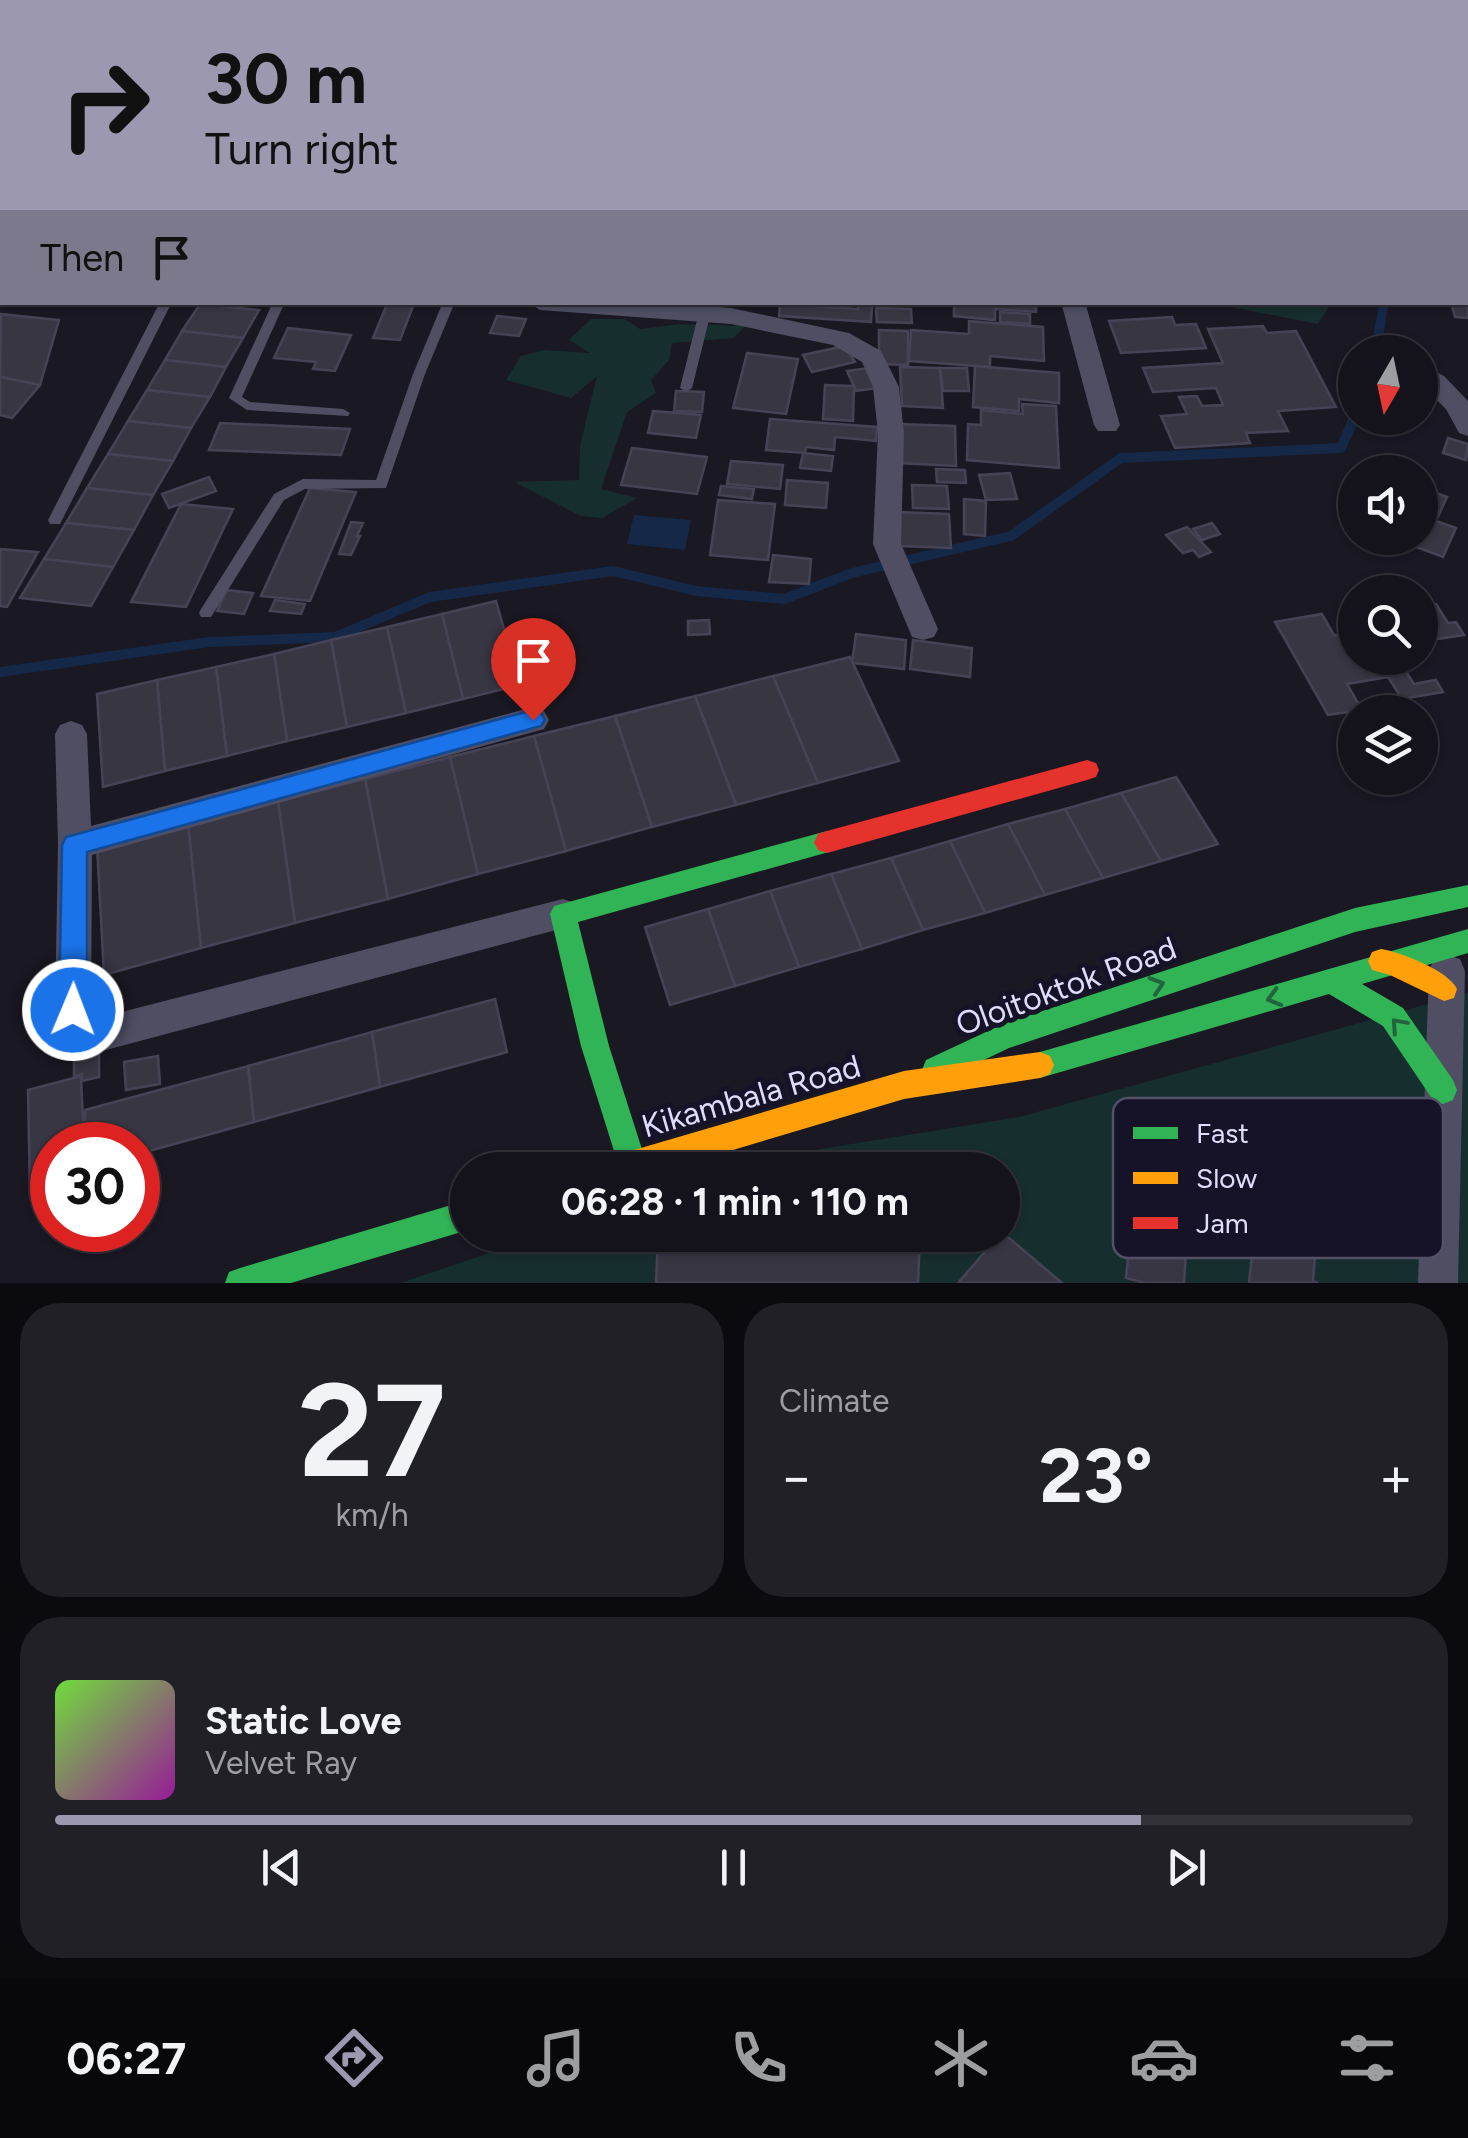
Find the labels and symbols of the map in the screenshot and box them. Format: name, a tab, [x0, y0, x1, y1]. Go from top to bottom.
north arrow	[1338, 335, 1438, 435]
pin	[491, 618, 576, 721]
street label: Oloitoktok Road	[951, 929, 1181, 1043]
position arrow	[21, 958, 125, 1062]
one-way arrow	[1148, 977, 1165, 997]
one-way arrow	[1265, 986, 1283, 1007]
one-way arrow	[1391, 1018, 1409, 1037]
street label: Kikambala Road	[637, 1047, 865, 1145]
legend	[1113, 1098, 1443, 1258]
text: Fast	[1196, 1116, 1249, 1150]
speed limit sign: 30	[30, 1122, 160, 1252]
text: Slow	[1196, 1161, 1257, 1195]
text: Jam	[1196, 1206, 1249, 1240]

